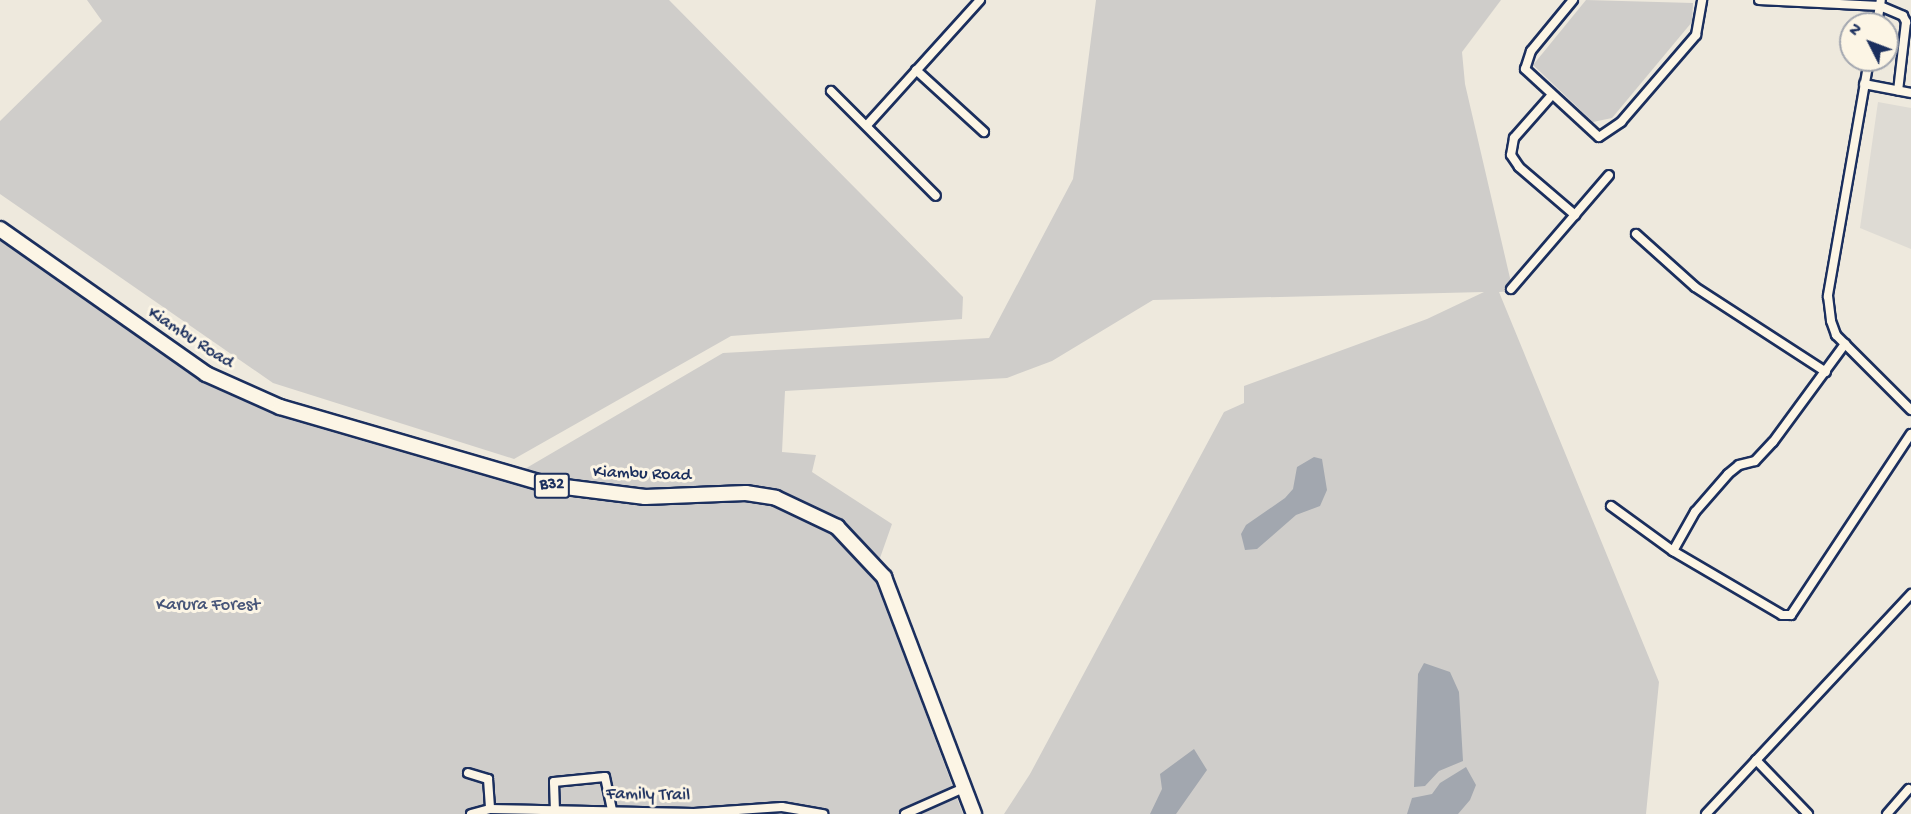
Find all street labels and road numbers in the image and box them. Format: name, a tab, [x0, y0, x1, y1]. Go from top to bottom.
street label: Kiambu Road	[143, 303, 237, 375]
street label: Kiambu Road	[593, 462, 691, 488]
road number: B32	[532, 473, 572, 499]
street label: Family Trail	[606, 784, 690, 808]

